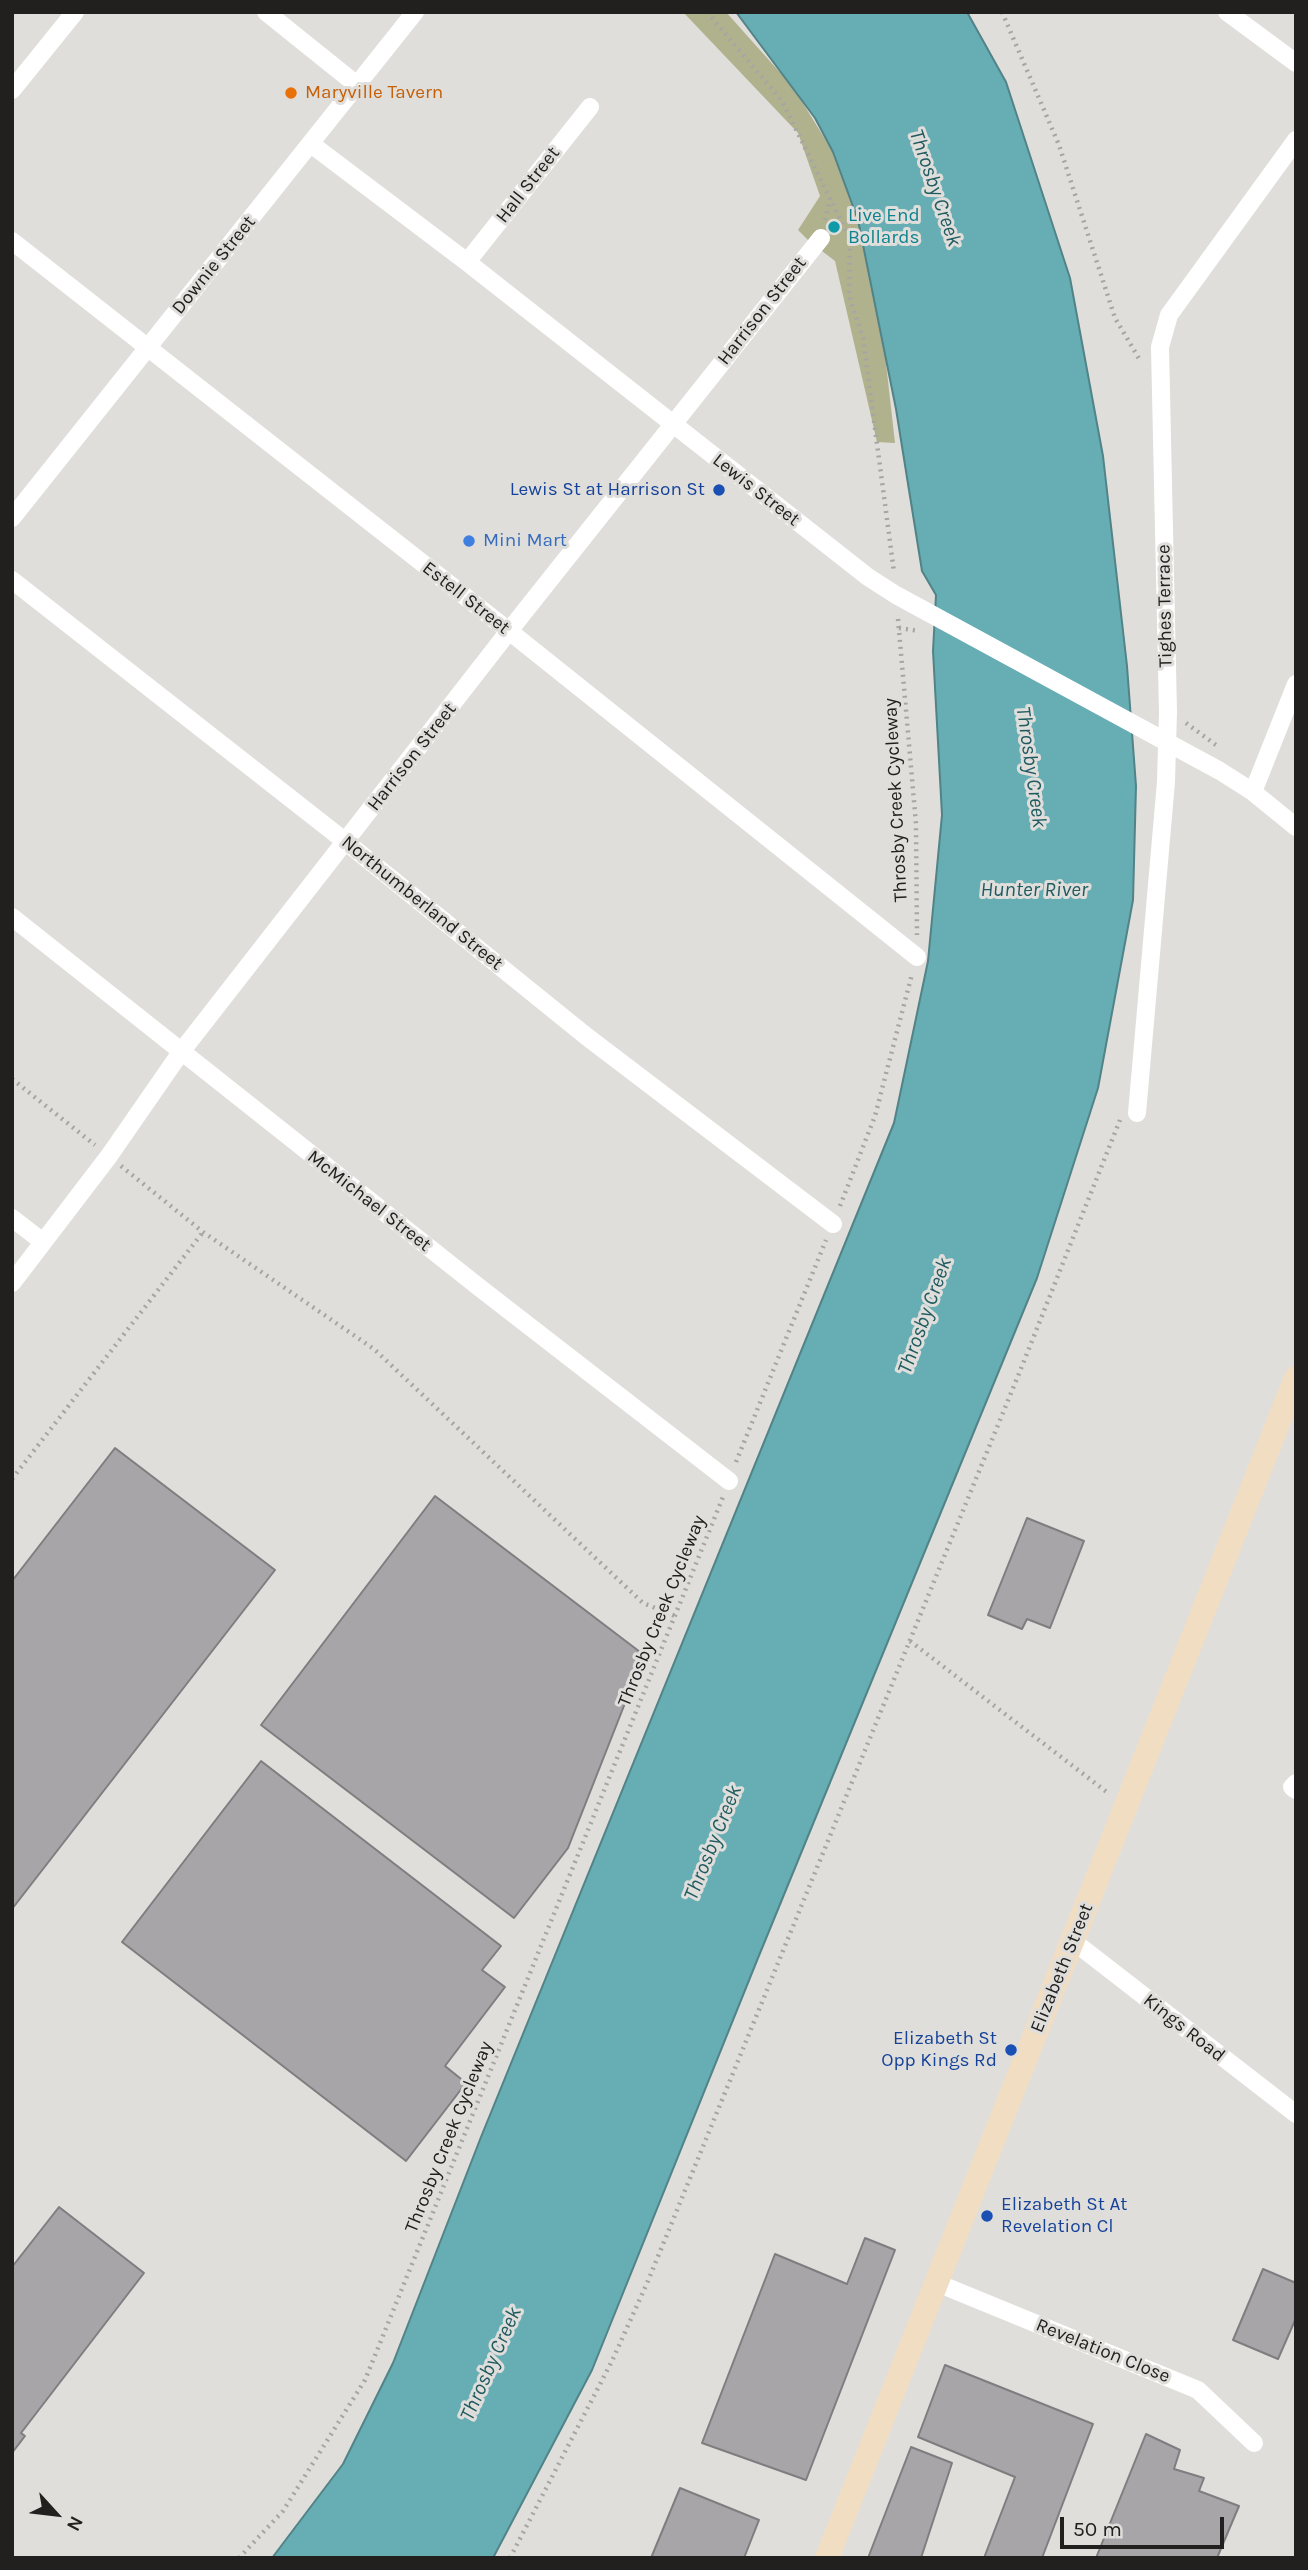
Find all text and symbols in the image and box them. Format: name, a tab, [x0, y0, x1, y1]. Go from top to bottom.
place label: Maryville Tavern	[305, 82, 443, 104]
marker: Maryville Tavern	[283, 85, 299, 101]
water label: Throsby Creek	[903, 126, 967, 250]
street label: Hall Street	[491, 142, 565, 228]
place label: Live End Bollards	[848, 205, 920, 249]
street label: Downie Street	[167, 211, 261, 319]
marker: Live End Bollards	[826, 219, 842, 235]
street label: Harrison Street	[713, 252, 811, 370]
street label: Lewis Street	[708, 449, 804, 531]
place label: Lewis St at Harrison St	[510, 479, 705, 501]
marker: Lewis St at Harrison St	[711, 482, 727, 498]
place label: Mini Mart	[483, 530, 567, 552]
marker: Mini Mart	[461, 533, 477, 549]
street label: Tighes Terrace	[1153, 544, 1177, 668]
street label: Estell Street	[418, 557, 514, 639]
street label: Throsby Creek Cycleway	[879, 697, 913, 903]
street label: Harrison Street	[363, 698, 461, 816]
water label: Throsby Creek	[1010, 705, 1052, 829]
street label: Northumberland Street	[337, 831, 507, 975]
water label: Hunter River	[980, 877, 1088, 903]
street label: McMichael Street	[302, 1145, 436, 1257]
water label: Throsby Creek	[892, 1254, 958, 1378]
street label: Throsby Creek Cycleway	[613, 1512, 711, 1710]
water label: Throsby Creek	[678, 1782, 748, 1904]
street label: Elizabeth Street	[1026, 1900, 1098, 2036]
street label: Kings Road	[1139, 1989, 1229, 2067]
place label: Elizabeth St Opp Kings Rd	[881, 2028, 997, 2072]
street label: Throsby Creek Cycleway	[400, 2038, 498, 2236]
marker: Elizabeth St Opp Kings Rd	[1003, 2042, 1019, 2058]
place label: Elizabeth St At Revelation Cl	[1001, 2194, 1127, 2238]
marker: Elizabeth St At Revelation Cl	[979, 2208, 995, 2224]
water label: Throsby Creek	[455, 2303, 527, 2425]
street label: Revelation Close	[1033, 2314, 1173, 2388]
north arrow	[21, 2479, 91, 2549]
scale bar	[1063, 2504, 1228, 2548]
text: N	[62, 2512, 88, 2535]
text: 50 m	[1073, 2517, 1122, 2541]

